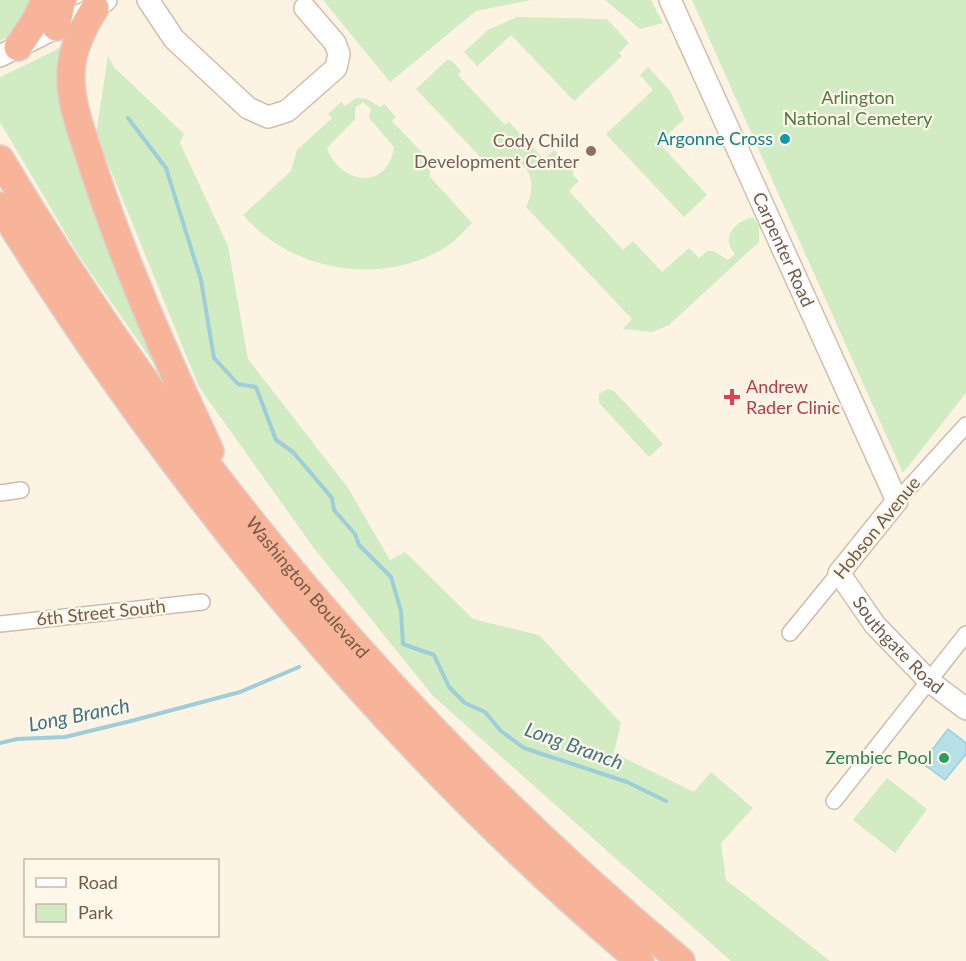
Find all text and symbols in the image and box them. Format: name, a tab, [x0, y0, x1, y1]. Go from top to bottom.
park label: Arlington National Cemetery	[784, 86, 933, 129]
place label: Argonne Cross	[657, 127, 773, 149]
place label: Cody Child Development Center	[414, 129, 579, 172]
marker: Argonne Cross	[778, 132, 792, 146]
marker: Cody Child Development Center	[584, 144, 598, 158]
street label: Carpenter Road	[748, 188, 820, 310]
place label: Andrew Rader Clinic	[746, 375, 840, 418]
marker: Andrew Rader Clinic	[723, 388, 741, 406]
street label: Hobson Avenue	[828, 472, 924, 583]
street label: Washington Boulevard	[242, 512, 374, 663]
street label: Southgate Road	[848, 592, 948, 698]
street label: 6th Street South	[35, 594, 167, 630]
water label: Long Branch	[26, 692, 132, 736]
water label: Long Branch	[522, 716, 627, 774]
place label: Zembiec Pool	[825, 746, 932, 768]
marker: Zembiec Pool	[937, 751, 951, 765]
legend	[24, 859, 219, 937]
text: Road	[78, 871, 118, 893]
text: Park	[78, 901, 114, 923]

